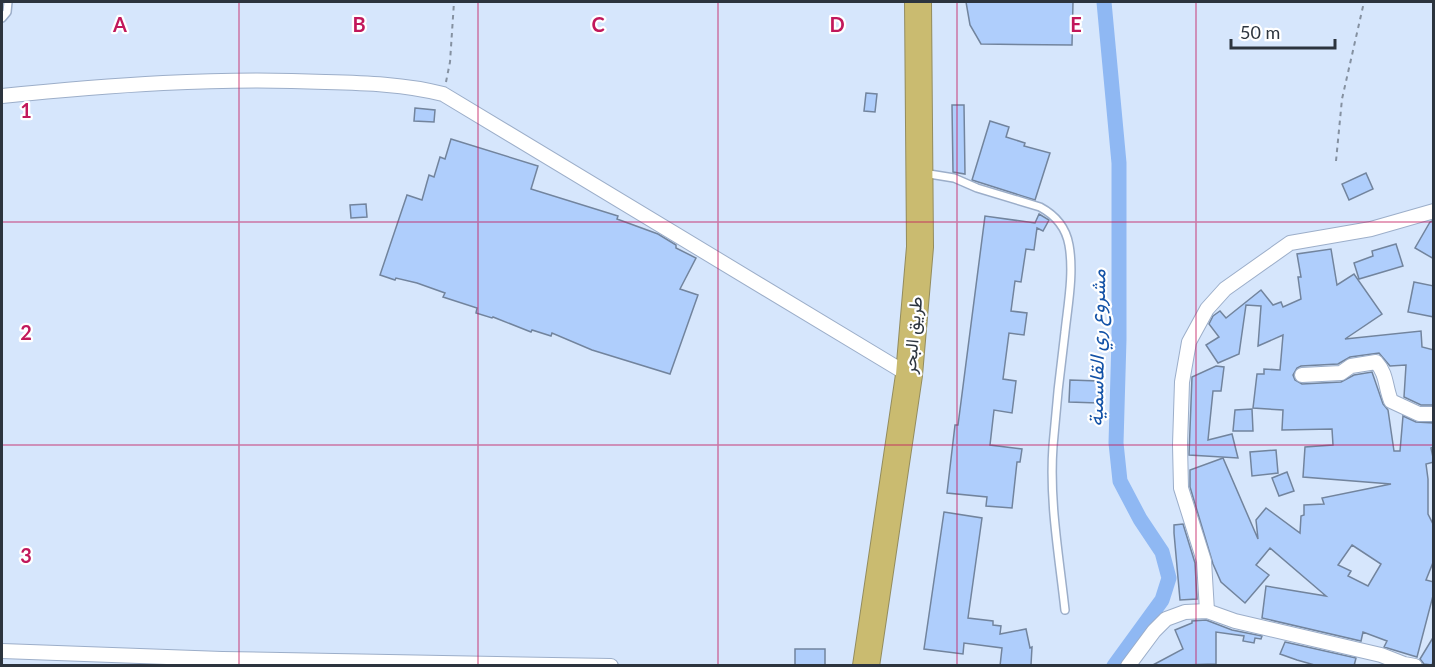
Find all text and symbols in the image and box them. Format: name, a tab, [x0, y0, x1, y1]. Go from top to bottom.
text: A	[112, 12, 127, 36]
text: B	[352, 12, 366, 36]
text: C	[591, 12, 605, 36]
text: D	[829, 12, 845, 36]
text: E	[1070, 12, 1082, 36]
scale bar	[1231, 12, 1334, 50]
text: 50 m	[1240, 21, 1280, 43]
text: 1	[20, 98, 32, 122]
water label: مشروع ري القاسمية	[1083, 269, 1114, 427]
street label: طريق البحر	[898, 295, 927, 376]
text: 2	[20, 320, 32, 344]
text: 3	[20, 543, 32, 567]

